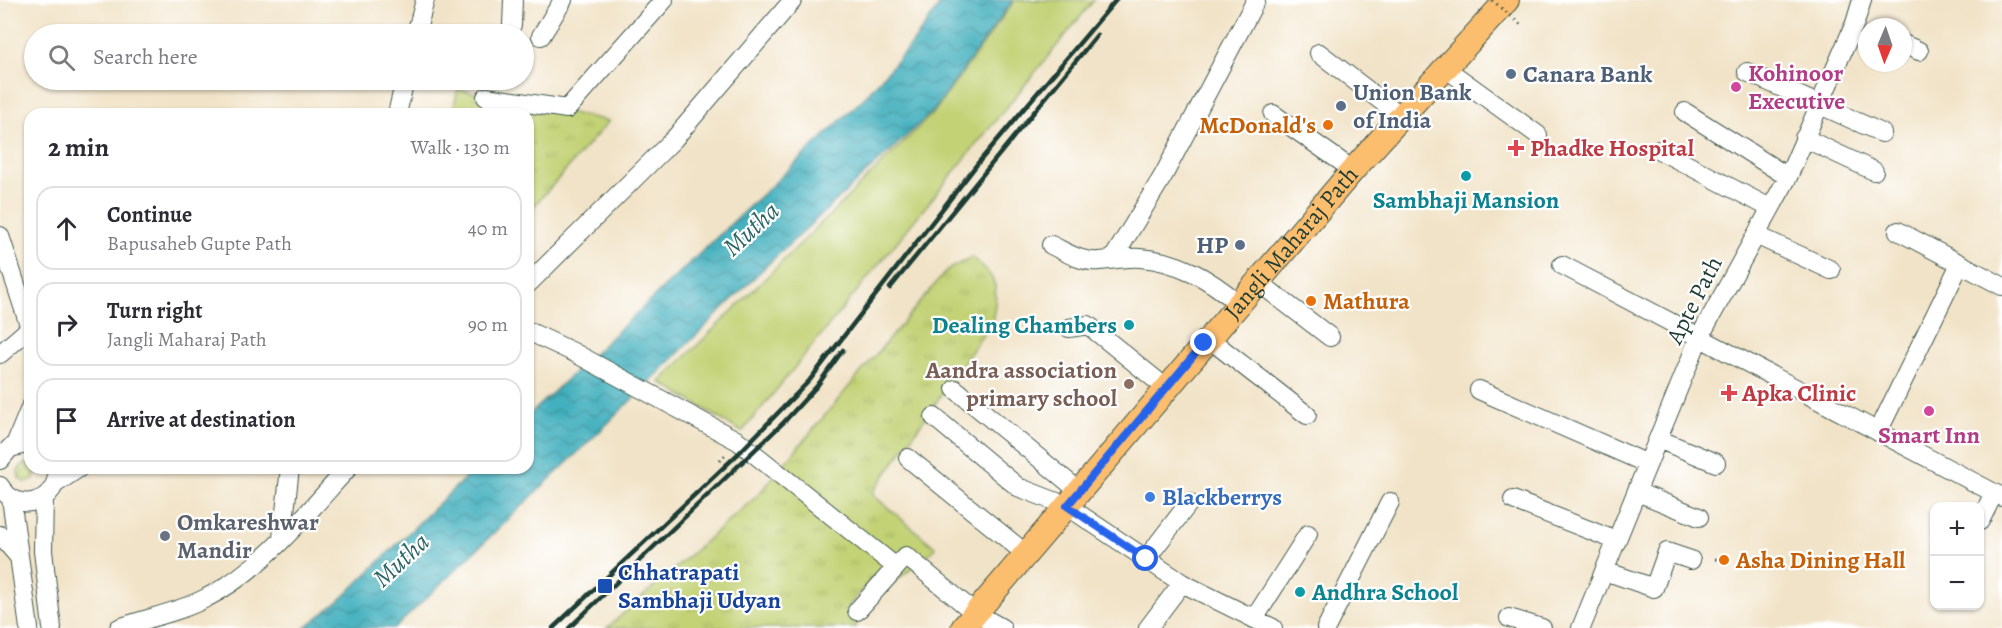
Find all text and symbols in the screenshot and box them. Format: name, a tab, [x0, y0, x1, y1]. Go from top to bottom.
north arrow	[1858, 18, 1912, 72]
search box	[24, 24, 534, 90]
icon: search	[45, 41, 78, 74]
text: Search here	[93, 42, 198, 72]
place label: Kohinoor Executive	[1748, 57, 1845, 117]
place label: Canara Bank	[1523, 58, 1653, 90]
marker: Canara Bank	[1504, 67, 1518, 81]
place label: Union Bank of India	[1353, 76, 1472, 136]
marker: Kohinoor Executive	[1729, 80, 1743, 94]
marker: Union Bank of India	[1334, 99, 1348, 113]
place label: McDonald's	[1199, 109, 1316, 141]
marker: McDonald's	[1321, 118, 1335, 132]
text: 2 min	[48, 130, 109, 165]
place label: Phadke Hospital	[1530, 132, 1695, 164]
text: Walk · 130 m	[411, 134, 510, 161]
marker: Phadke Hospital	[1507, 139, 1525, 157]
street label: Jangli Maharaj Path	[1217, 159, 1366, 326]
marker: Sambhaji Mansion	[1459, 169, 1473, 183]
place label: Sambhaji Mansion	[1373, 184, 1560, 216]
water label: Mutha	[715, 194, 787, 264]
text: Continue	[107, 200, 192, 230]
icon: ahead	[50, 212, 83, 245]
text: 40 m	[468, 215, 508, 242]
place label: HP	[1196, 229, 1228, 261]
text: Bapusaheb Gupte Path	[107, 230, 292, 257]
marker: HP	[1233, 238, 1247, 252]
street label: Apte Path	[1658, 251, 1730, 350]
place label: Mathura	[1323, 285, 1410, 317]
marker: Mathura	[1304, 294, 1318, 308]
text: Turn right	[107, 296, 203, 326]
icon: right	[50, 308, 83, 341]
place label: Dealing Chambers	[932, 309, 1117, 341]
text: 90 m	[468, 311, 508, 338]
marker: Dealing Chambers	[1122, 318, 1136, 332]
text: Jangli Maharaj Path	[107, 326, 267, 353]
route end	[1190, 329, 1216, 355]
place label: Aandra association primary school	[924, 354, 1118, 414]
marker: Aandra association primary school	[1122, 377, 1136, 391]
place label: Apka Clinic	[1741, 377, 1856, 409]
marker: Apka Clinic	[1720, 384, 1738, 402]
icon: arrive	[50, 404, 83, 437]
marker: Smart Inn	[1922, 404, 1936, 418]
text: Arrive at destination	[107, 405, 296, 435]
place label: Smart Inn	[1878, 419, 1981, 451]
place label: Blackberrys	[1162, 481, 1282, 513]
marker: Blackberrys	[1143, 490, 1157, 504]
map controls	[1930, 502, 1984, 610]
button: +	[1930, 502, 1984, 556]
place label: Omkareshwar Mandir	[177, 506, 319, 566]
water label: Mutha	[365, 525, 437, 595]
marker: Omkareshwar Mandir	[158, 529, 172, 543]
place label: Asha Dining Hall	[1735, 544, 1906, 576]
route start	[1132, 545, 1158, 571]
marker: Asha Dining Hall	[1717, 553, 1731, 567]
place label: Chhatrapati Sambhaji Udyan	[618, 556, 782, 616]
button: −	[1930, 556, 1984, 610]
place label: Andhra School	[1311, 576, 1459, 608]
marker: Chhatrapati Sambhaji Udyan	[596, 577, 614, 595]
marker: Andhra School	[1293, 585, 1307, 599]

